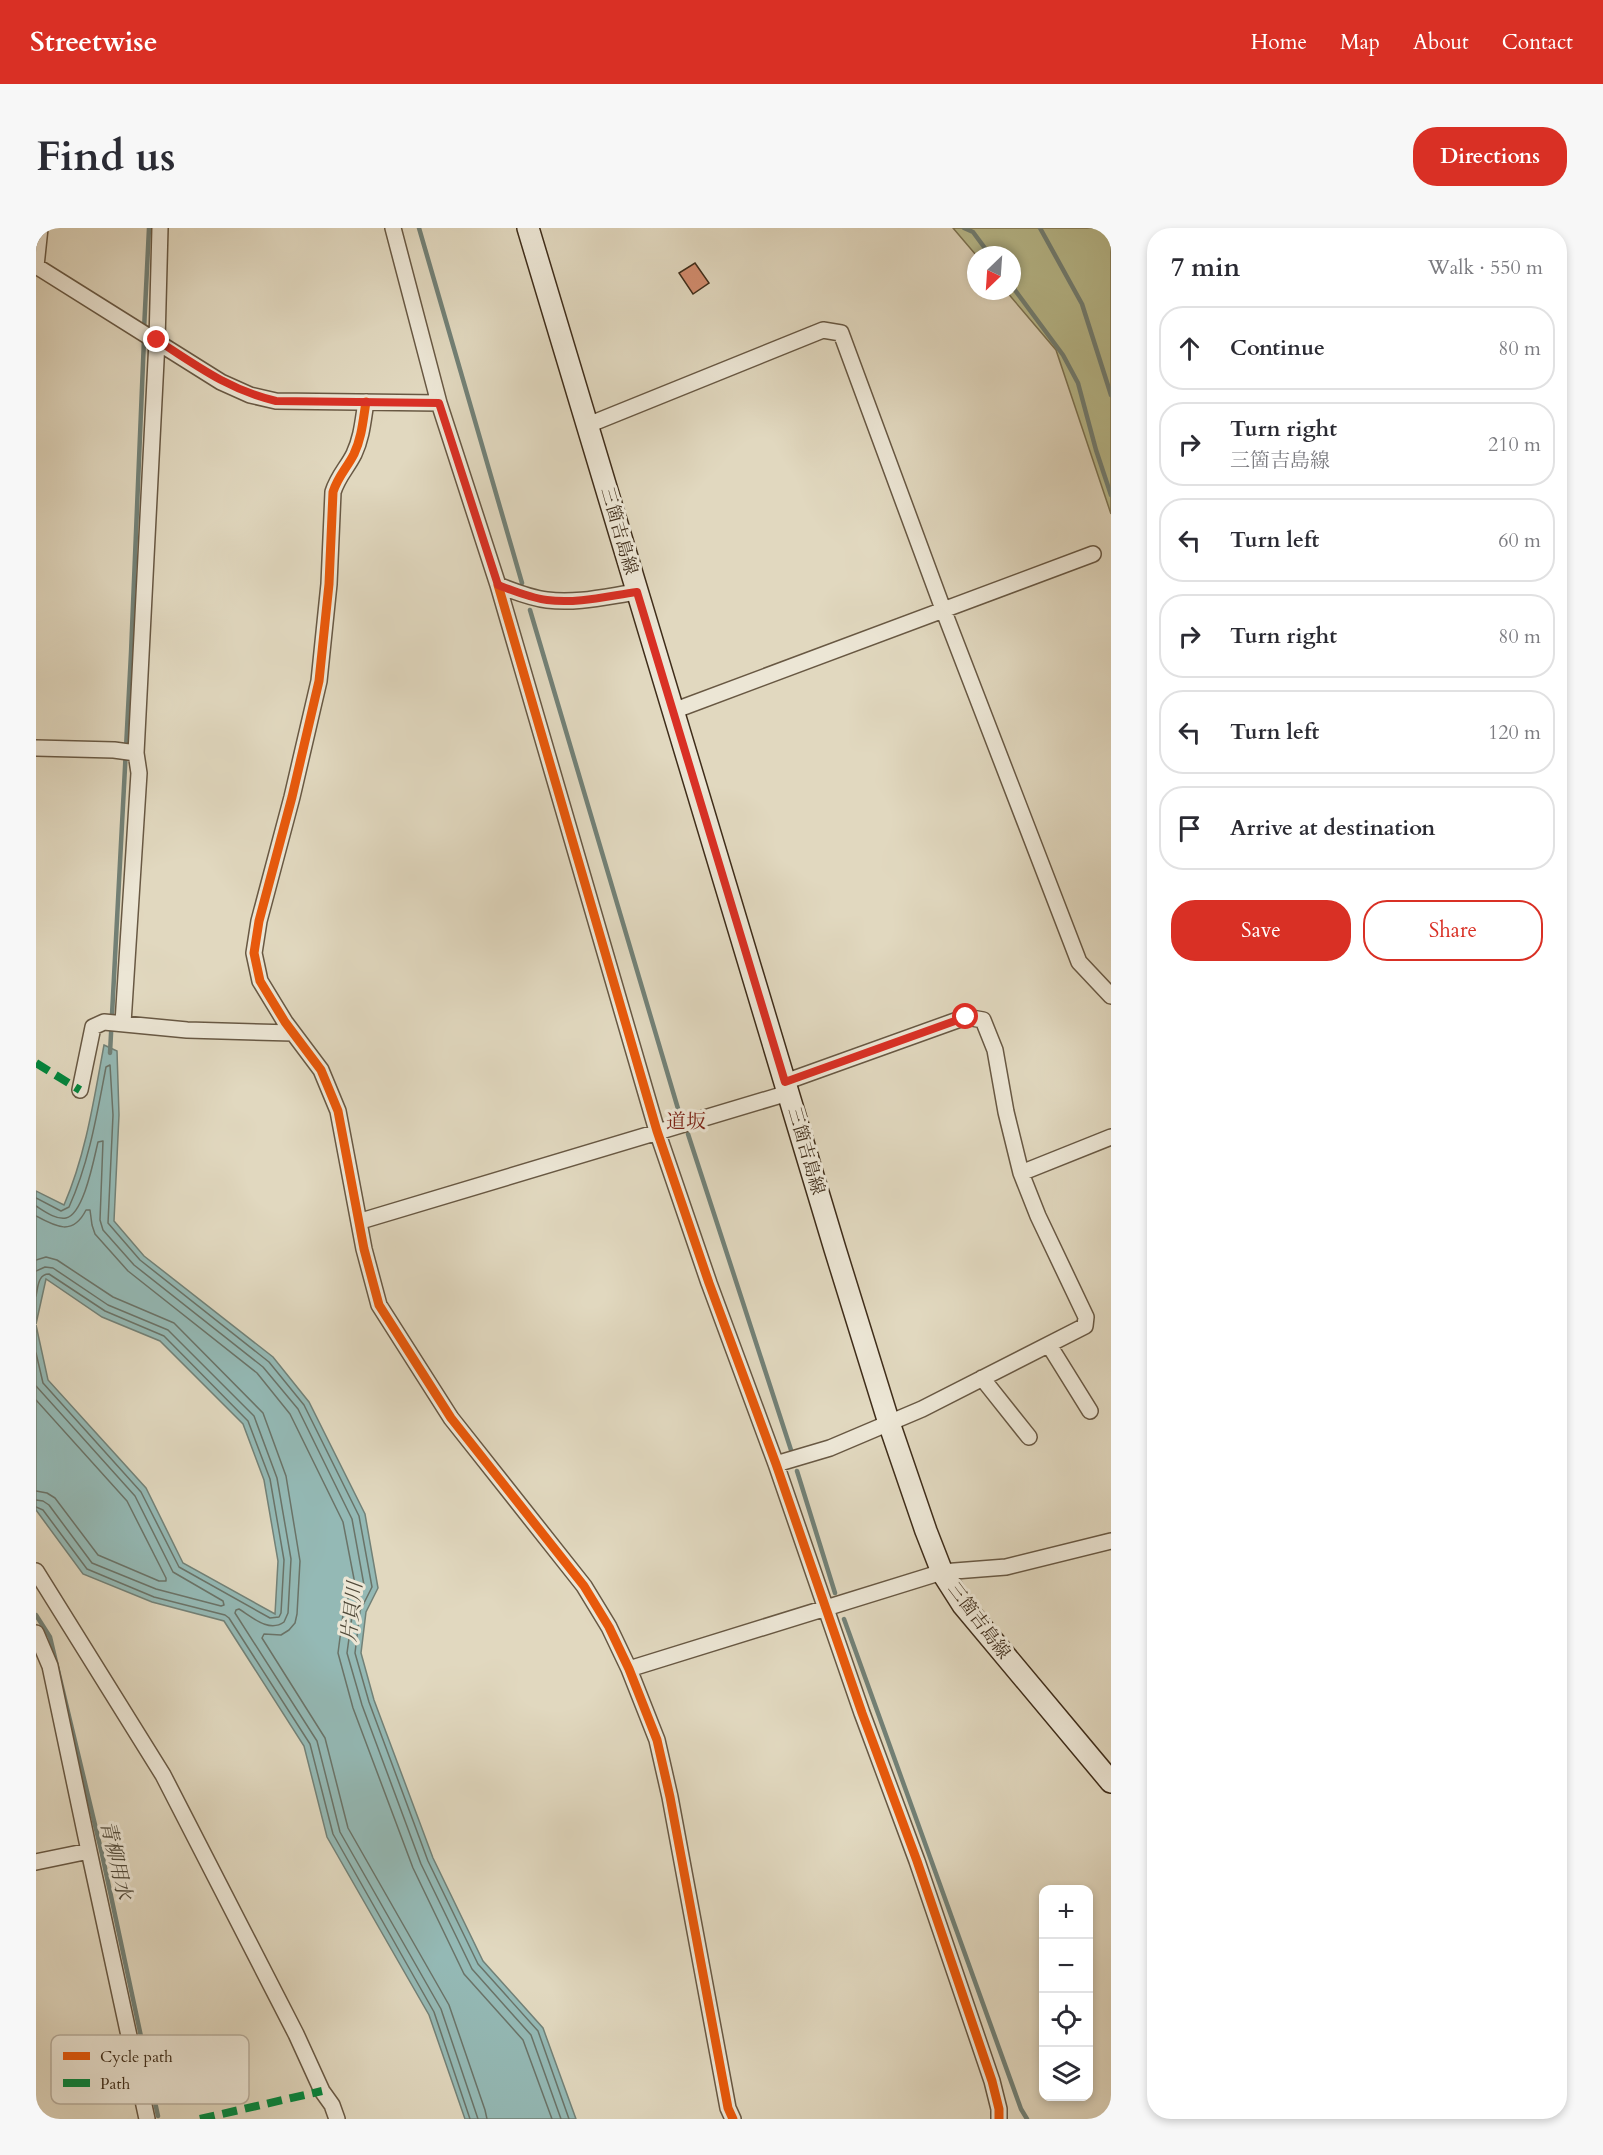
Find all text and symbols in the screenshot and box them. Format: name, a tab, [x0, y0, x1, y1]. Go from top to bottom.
text: Streetwise	[30, 23, 158, 61]
text: Home	[1251, 28, 1307, 57]
text: Map	[1340, 28, 1380, 57]
text: About	[1413, 28, 1469, 57]
text: Contact	[1502, 28, 1573, 57]
button: Directions	[1413, 127, 1567, 186]
text: Find us	[36, 128, 176, 185]
north arrow	[967, 246, 1021, 300]
text: 7 min	[1171, 250, 1240, 285]
text: Walk · 550 m	[1428, 254, 1543, 281]
route end	[143, 326, 169, 352]
icon: ahead	[1173, 332, 1206, 365]
text: Continue	[1230, 333, 1325, 363]
text: 80 m	[1498, 335, 1541, 362]
text: Turn right	[1230, 414, 1337, 444]
icon: right	[1173, 428, 1206, 461]
text: 210 m	[1488, 431, 1541, 458]
text: 三箇吉島線	[1230, 447, 1330, 474]
street label: 三箇吉島線	[595, 484, 643, 578]
icon: left	[1173, 524, 1206, 557]
text: Turn left	[1230, 525, 1319, 555]
text: 60 m	[1498, 527, 1541, 554]
icon: right	[1173, 620, 1206, 653]
text: Turn right	[1230, 621, 1337, 651]
text: 80 m	[1498, 623, 1541, 650]
icon: left	[1173, 716, 1206, 749]
text: Turn left	[1230, 717, 1319, 747]
text: 120 m	[1488, 719, 1541, 746]
icon: arrive	[1173, 812, 1206, 845]
text: Arrive at destination	[1230, 813, 1435, 843]
button: Save	[1171, 900, 1351, 961]
button: Share	[1363, 900, 1543, 961]
route start	[952, 1003, 978, 1029]
street label: 三箇吉島線	[782, 1104, 830, 1198]
district label: 道坂	[666, 1108, 706, 1135]
street label: 三箇吉島線	[942, 1578, 1016, 1664]
water label: 片貝川	[335, 1579, 369, 1643]
water label: 青柳用水	[94, 1818, 139, 1904]
map controls	[1039, 1885, 1093, 2101]
button: +	[1039, 1885, 1093, 1939]
button: −	[1039, 1939, 1093, 1993]
button: locate	[1039, 1993, 1093, 2047]
legend	[51, 2035, 249, 2104]
text: Cycle path	[100, 2046, 173, 2068]
button: layers	[1039, 2047, 1093, 2101]
text: Path	[100, 2073, 130, 2095]

